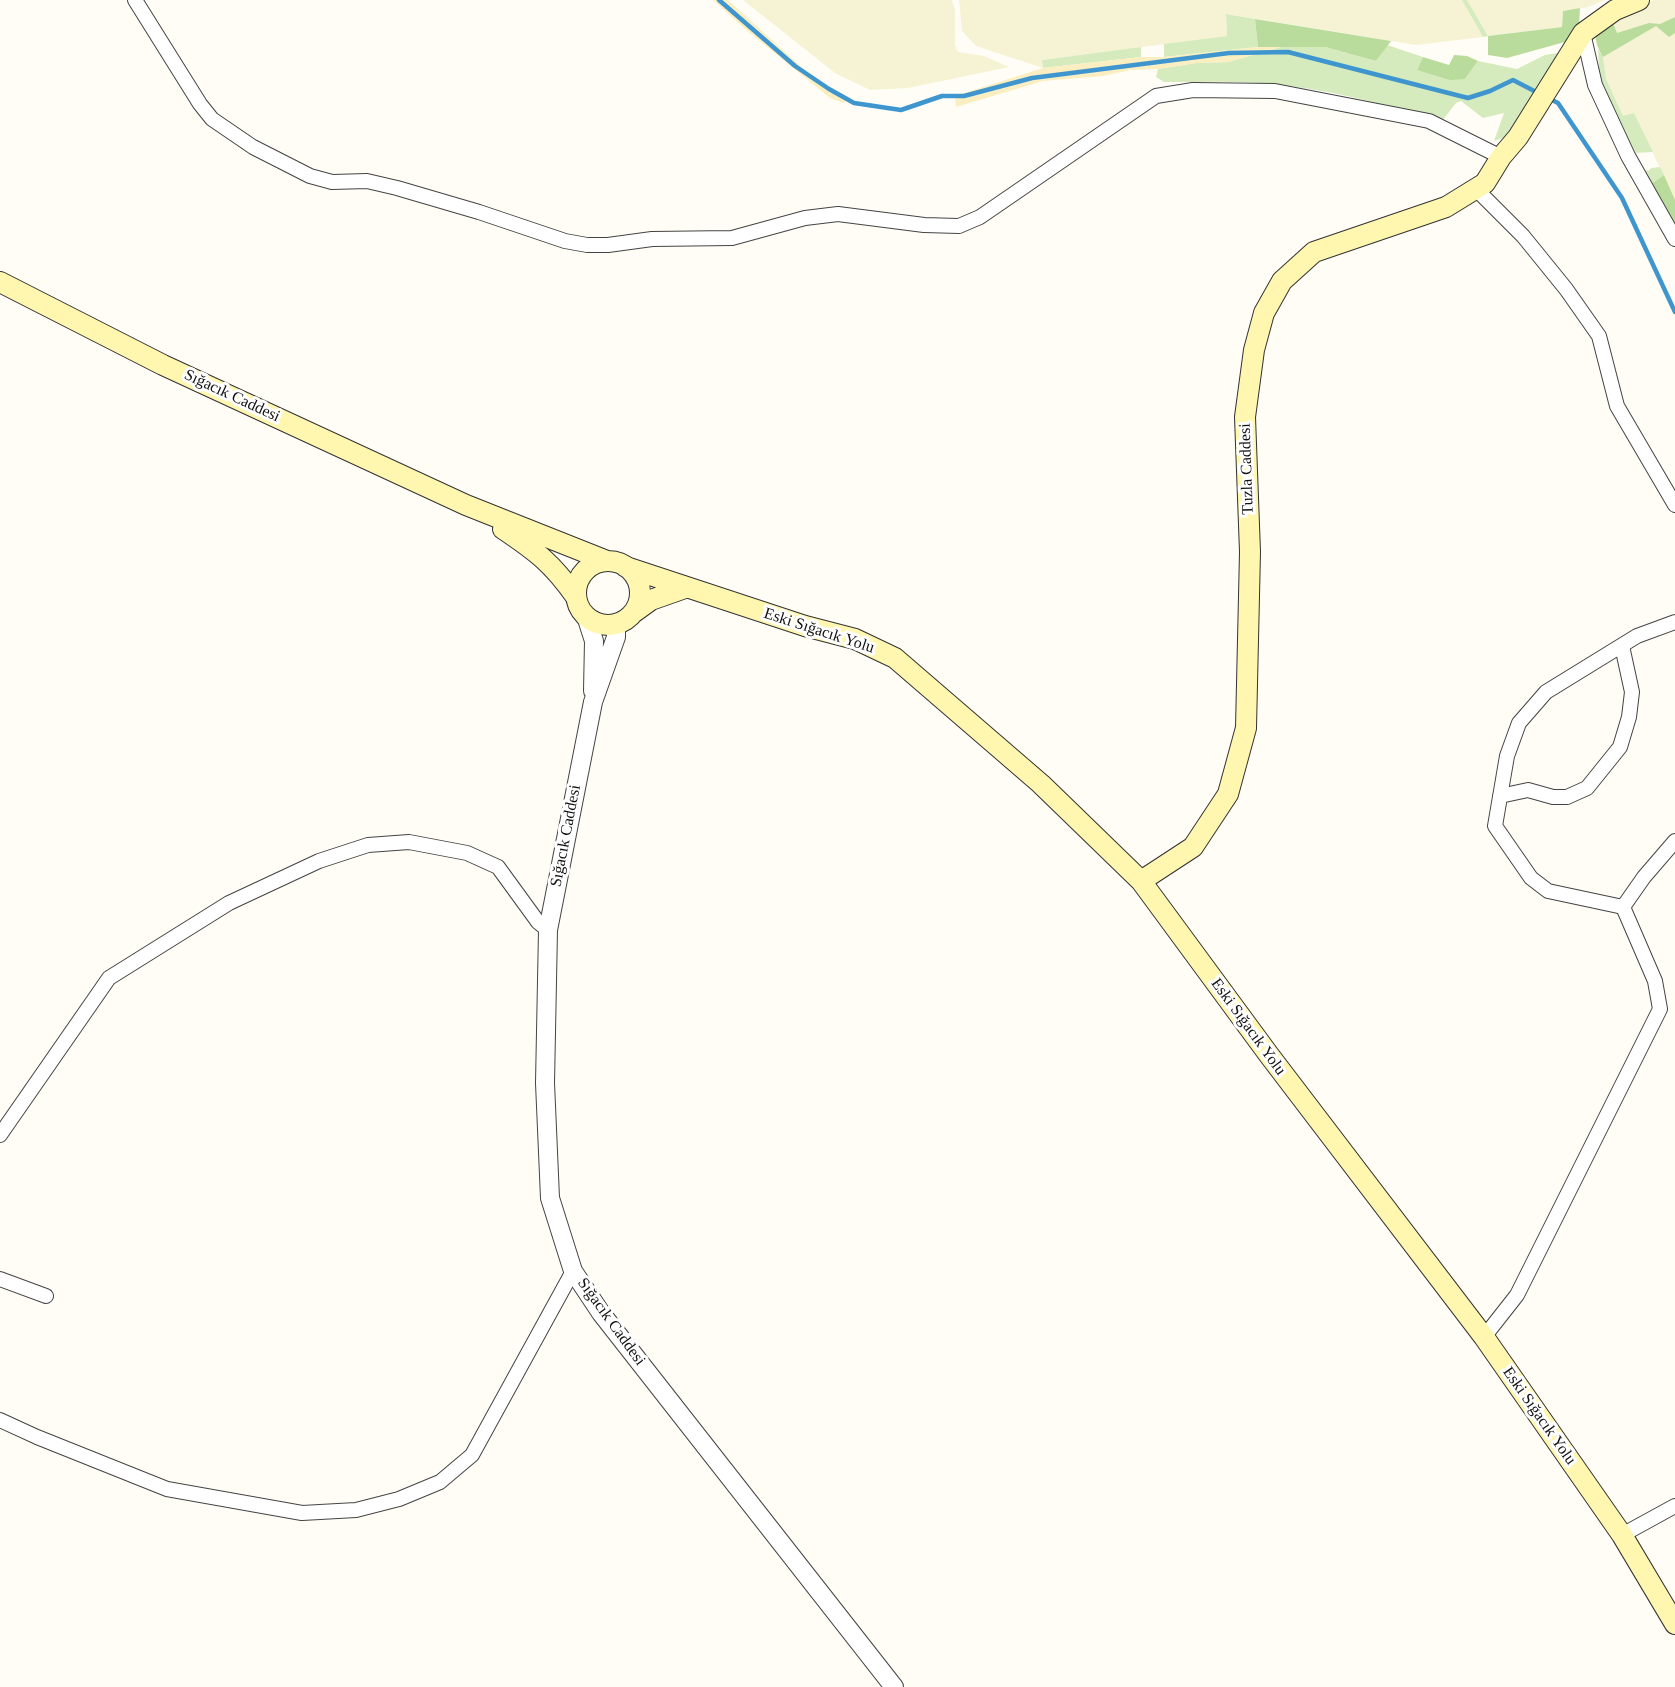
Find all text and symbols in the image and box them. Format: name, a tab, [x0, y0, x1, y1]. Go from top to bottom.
street label: Sığacık Caddesi	[181, 365, 283, 427]
street label: Tuzla Caddesi	[1236, 423, 1258, 515]
street label: Eski Sığacık Yolu	[761, 604, 877, 658]
street label: Sığacık Caddesi	[547, 783, 585, 889]
street label: Eski Sığacık Yolu	[1206, 975, 1290, 1079]
street label: Sığacık Caddesi	[573, 1274, 649, 1370]
street label: Eski Sığacık Yolu	[1498, 1363, 1580, 1469]

